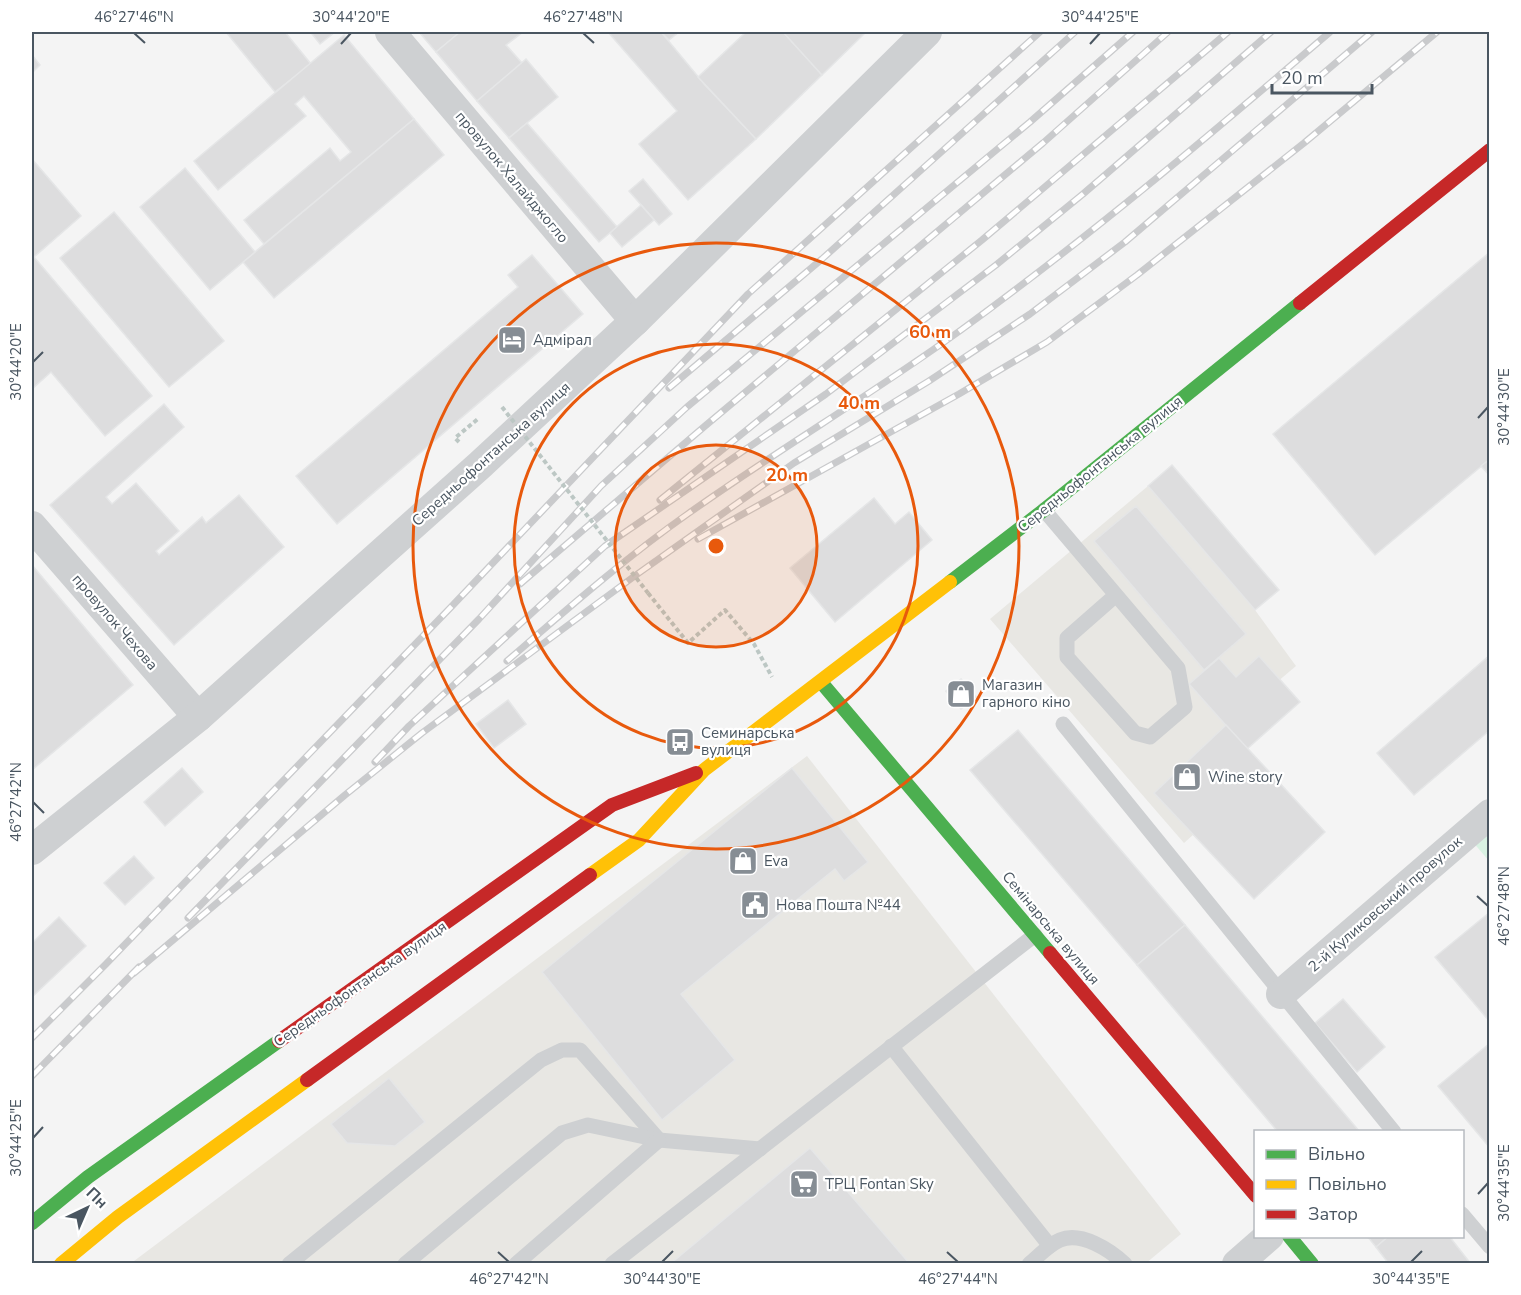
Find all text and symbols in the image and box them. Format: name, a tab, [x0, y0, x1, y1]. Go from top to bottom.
text: 46°27'46"N	[94, 7, 174, 27]
text: 30°44'20"E	[312, 7, 390, 27]
text: 46°27'48"N	[543, 7, 623, 27]
text: 30°44'25"E	[1061, 7, 1139, 27]
scale bar	[1272, 57, 1372, 95]
text: 20 m	[1281, 66, 1323, 90]
street label: провулок Халайджогло	[451, 107, 573, 247]
text: 60 m	[909, 320, 951, 344]
text: 30°44'20"E	[6, 323, 26, 401]
hotel icon: Адмірал	[496, 324, 528, 356]
place label: Адмірал	[533, 330, 592, 350]
text: 30°44'30"E	[1494, 368, 1514, 446]
street label: Середньофонтанська вулиця	[407, 377, 575, 531]
text: 40 m	[838, 391, 880, 415]
street label: Середньофонтанська вулиця	[1013, 391, 1187, 537]
text: 20 m	[766, 463, 808, 487]
centre of rings	[706, 536, 726, 556]
street label: провулок Чехова	[68, 570, 162, 674]
place label: Магазин гарного кіно	[982, 675, 1071, 712]
shop icon: Магазин гарного кіно	[945, 678, 977, 710]
place label: Семинарська вулиця	[701, 723, 795, 760]
bus stop icon: Семинарська вулиця	[664, 726, 696, 758]
shop icon: Wine story	[1171, 761, 1203, 793]
text: 46°27'42"N	[6, 762, 26, 842]
place label: Wine story	[1208, 767, 1283, 787]
street label: 2-й Куликовський провулок	[1304, 832, 1466, 976]
shop icon: Eva	[727, 845, 759, 877]
place label: Eva	[764, 851, 788, 871]
text: 46°27'48"N	[1494, 866, 1514, 946]
street label: Семінарська вулиця	[998, 867, 1104, 989]
public building icon: Нова Пошта №44	[739, 889, 771, 921]
place label: Нова Пошта №44	[776, 895, 901, 915]
street label: Середньофонтанська вулиця	[269, 916, 451, 1052]
text: 30°44'25"E	[6, 1099, 26, 1177]
legend	[1254, 1130, 1464, 1238]
text: Вільно	[1308, 1142, 1365, 1166]
text: 30°44'35"E	[1494, 1144, 1514, 1222]
supermarket icon: ТРЦ Fontan Sky	[788, 1168, 820, 1200]
text: Повільно	[1308, 1172, 1387, 1196]
place label: ТРЦ Fontan Sky	[825, 1174, 934, 1194]
north arrow	[57, 1178, 117, 1238]
text: Пн	[81, 1182, 112, 1213]
text: Затор	[1308, 1202, 1358, 1226]
text: 46°27'42"N	[469, 1269, 549, 1289]
text: 30°44'30"E	[623, 1269, 701, 1289]
text: 46°27'44"N	[918, 1269, 998, 1289]
text: 30°44'35"E	[1372, 1269, 1450, 1289]

